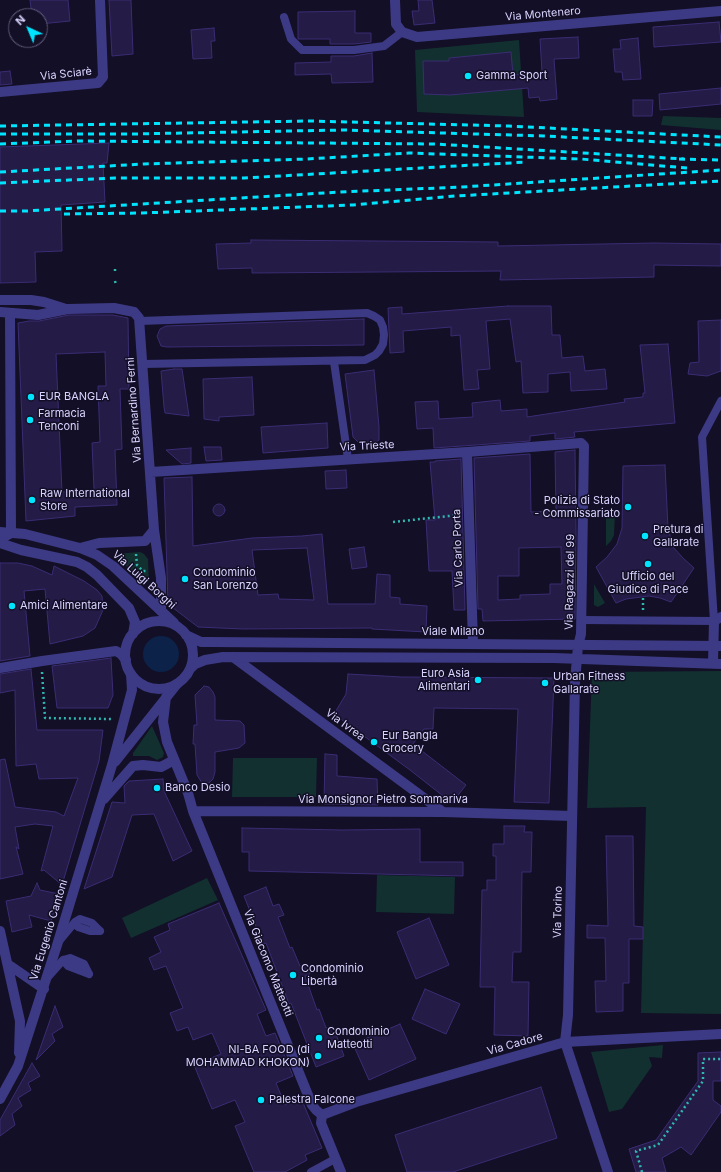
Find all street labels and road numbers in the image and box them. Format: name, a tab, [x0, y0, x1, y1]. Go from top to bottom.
street label: Via Montenero	[505, 4, 581, 24]
street label: Via Sciarè	[39, 65, 93, 83]
street label: Via Bernardino Ferni	[124, 357, 144, 463]
street label: Via Trieste	[339, 438, 395, 454]
street label: Via Carlo Porta	[450, 509, 466, 587]
street label: Via Ragazzi del 99	[563, 534, 577, 630]
street label: Via Luigi Borghi	[109, 548, 179, 612]
street label: Viale Milano	[421, 625, 485, 639]
street label: Via Ivrea	[323, 706, 367, 744]
street label: Via Monsignor Pietro Sommariva	[298, 793, 468, 807]
street label: Via Eugenio Cantoni	[27, 878, 71, 982]
street label: Via Torino	[551, 886, 565, 938]
street label: Via Giacomo Matteotti	[240, 908, 296, 1018]
street label: Via Cadore	[486, 1030, 544, 1058]

